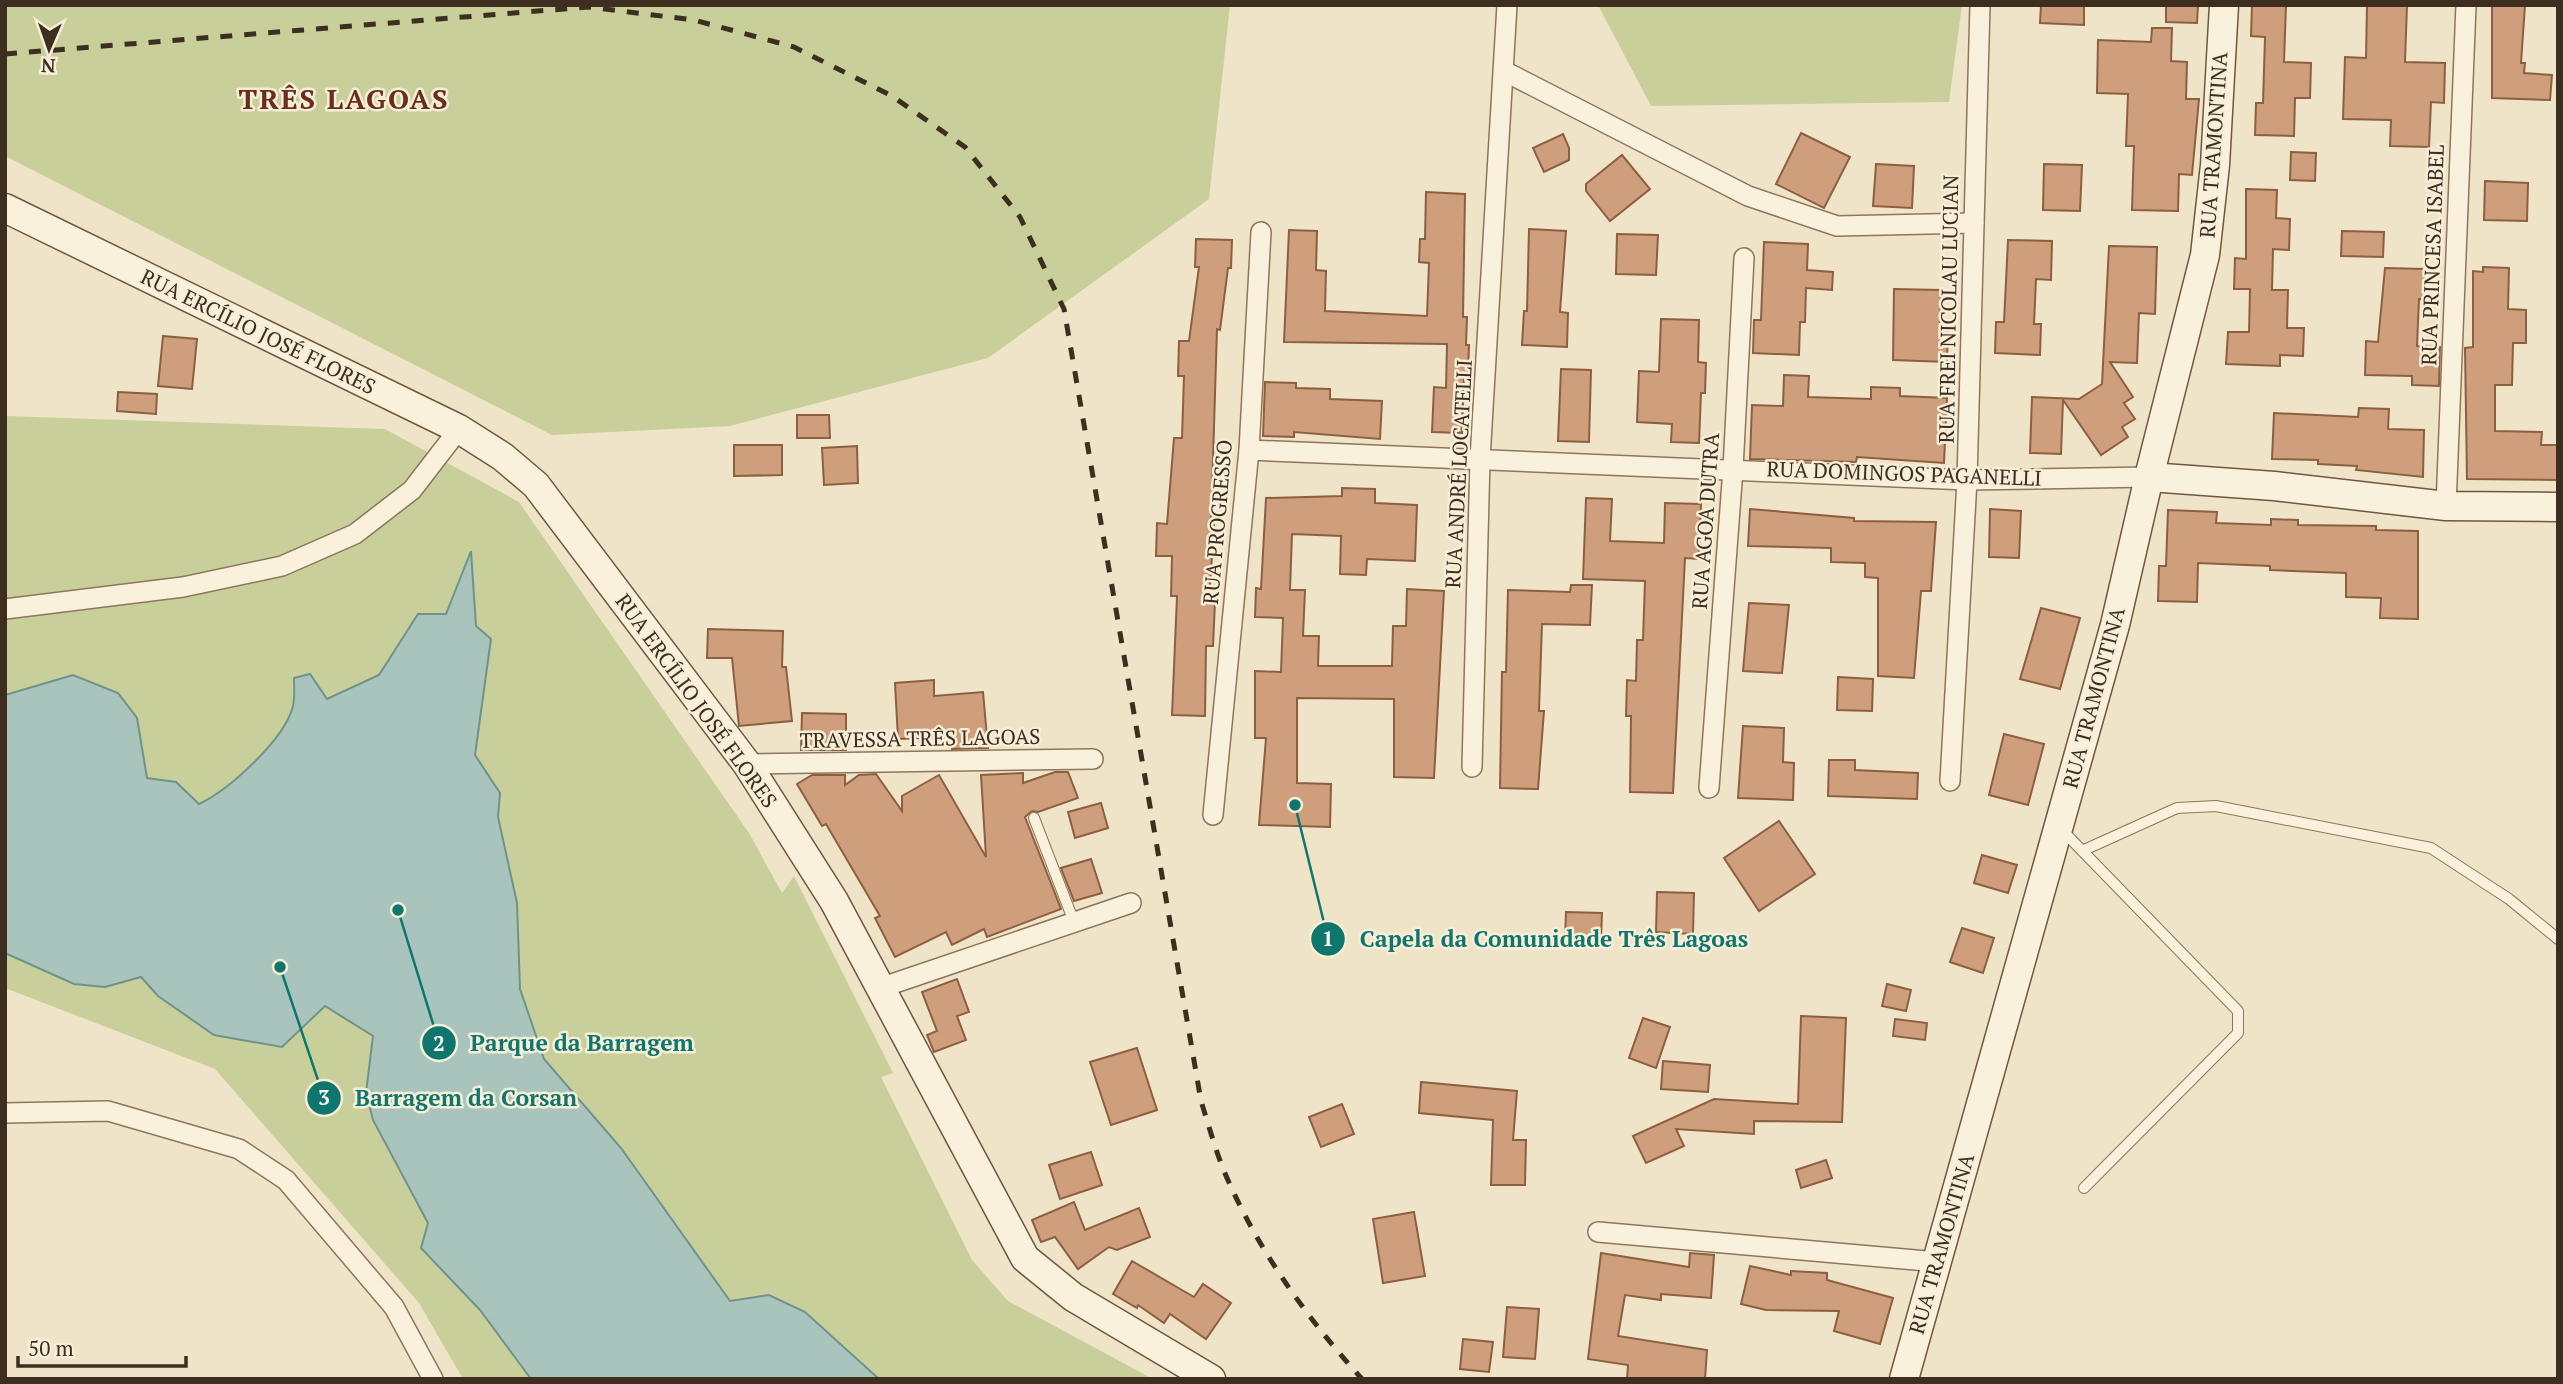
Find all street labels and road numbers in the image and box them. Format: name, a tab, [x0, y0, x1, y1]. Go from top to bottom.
street label: RUA TRAMONTINA	[2193, 50, 2234, 239]
street label: RUA PRINCESA ISABEL	[2414, 144, 2450, 366]
street label: RUA FREI NICOLAU LUCIAN	[1932, 174, 1964, 444]
street label: RUA ERCÍLIO JOSÉ FLORES	[136, 262, 381, 400]
street label: RUA ANDRÉ LOCATELLI	[1438, 359, 1478, 589]
street label: RUA AGOA DUTRA	[1685, 431, 1725, 610]
street label: RUA PROGRESSO	[1196, 438, 1238, 606]
street label: RUA DOMINGOS PAGANELLI	[1766, 454, 2042, 492]
street label: RUA ERCÍLIO JOSÉ FLORES	[610, 588, 784, 813]
street label: RUA TRAMONTINA	[2055, 603, 2131, 791]
street label: TRAVESSA TRÊS LAGOAS	[799, 722, 1041, 754]
street label: RUA TRAMONTINA	[1902, 1150, 1980, 1337]

